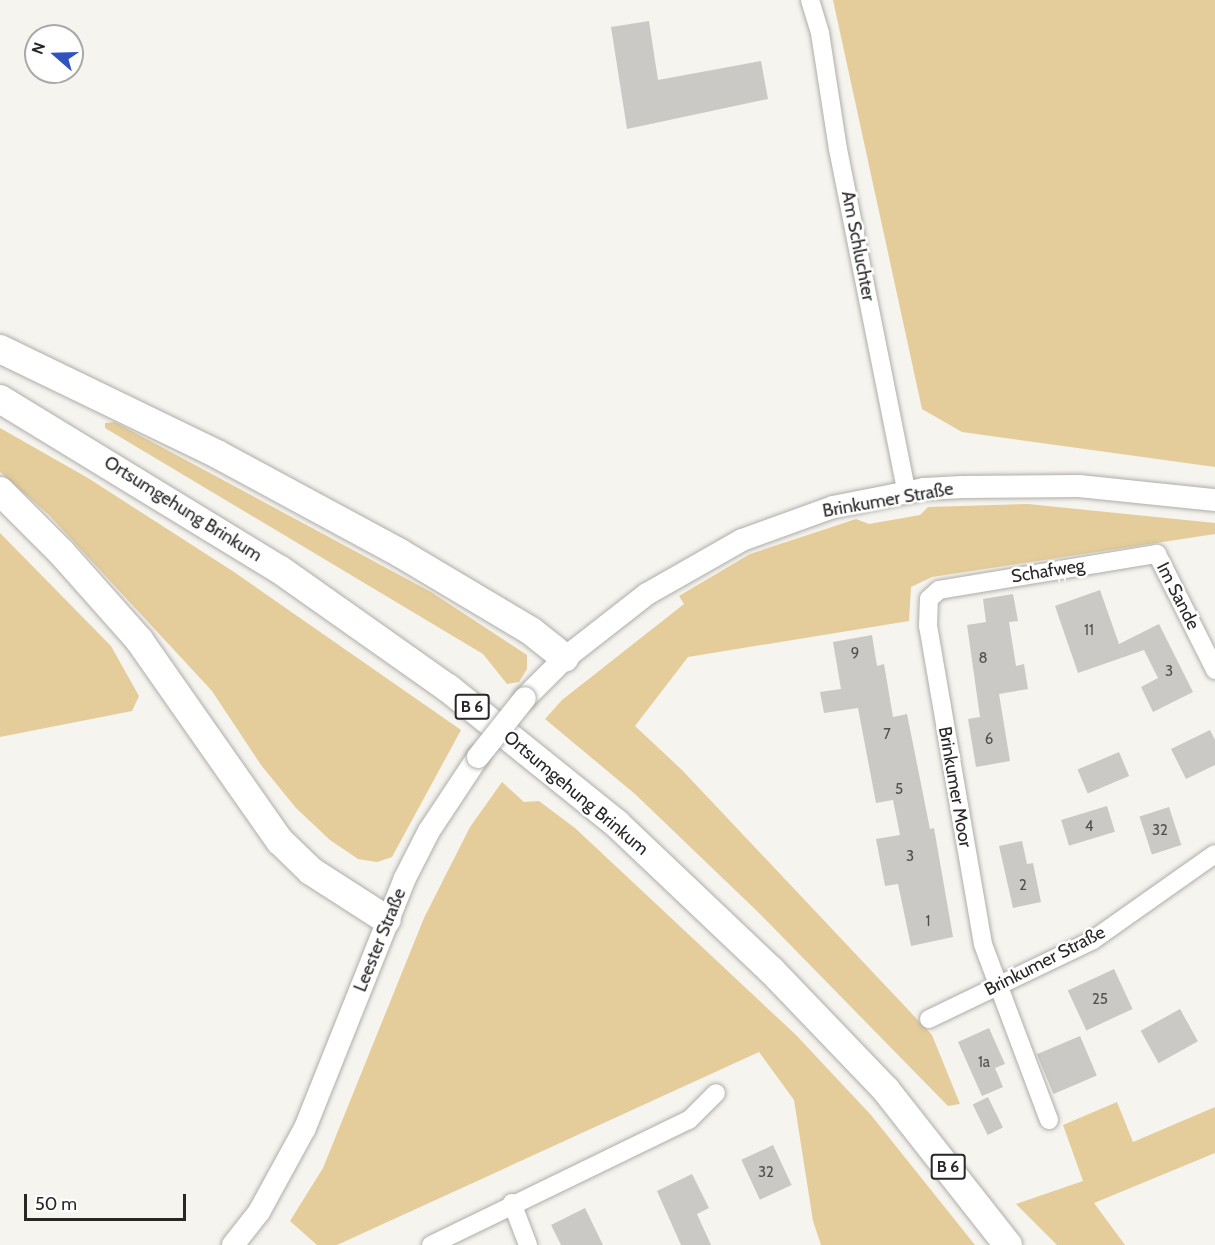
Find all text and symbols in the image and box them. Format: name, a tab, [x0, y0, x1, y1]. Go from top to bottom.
north arrow	[24, 24, 84, 84]
text: N	[28, 40, 49, 57]
street label: Am Schluchter	[837, 189, 879, 303]
street label: Ortsumgehung Brinkum	[100, 452, 266, 566]
street label: Brinkumer Straße	[821, 478, 955, 522]
street label: Schafweg	[1010, 555, 1086, 587]
street label: Im Sande	[1152, 559, 1204, 633]
house number: 11	[1084, 622, 1094, 640]
house number: 9	[851, 645, 859, 663]
house number: 8	[978, 650, 988, 668]
house number: 3	[1165, 663, 1173, 681]
road number: B 6	[454, 694, 490, 720]
street label: Brinkumer Moor	[934, 725, 976, 849]
street label: Ortsumgehung Brinkum	[499, 726, 653, 860]
house number: 7	[883, 726, 891, 744]
house number: 6	[985, 731, 993, 749]
house number: 5	[895, 781, 903, 799]
house number: 4	[1085, 818, 1093, 836]
house number: 32	[1152, 822, 1168, 840]
house number: 3	[906, 848, 914, 866]
house number: 2	[1019, 877, 1027, 895]
street label: Leester Straße	[349, 885, 411, 995]
house number: 1	[926, 913, 930, 931]
street label: Brinkumer Straße	[981, 921, 1109, 1001]
house number: 25	[1092, 991, 1108, 1009]
house number: 1a	[978, 1054, 990, 1072]
road number: B 6	[930, 1154, 966, 1180]
house number: 32	[758, 1164, 774, 1182]
scale bar	[27, 1182, 189, 1220]
text: 50 m	[35, 1193, 77, 1215]

